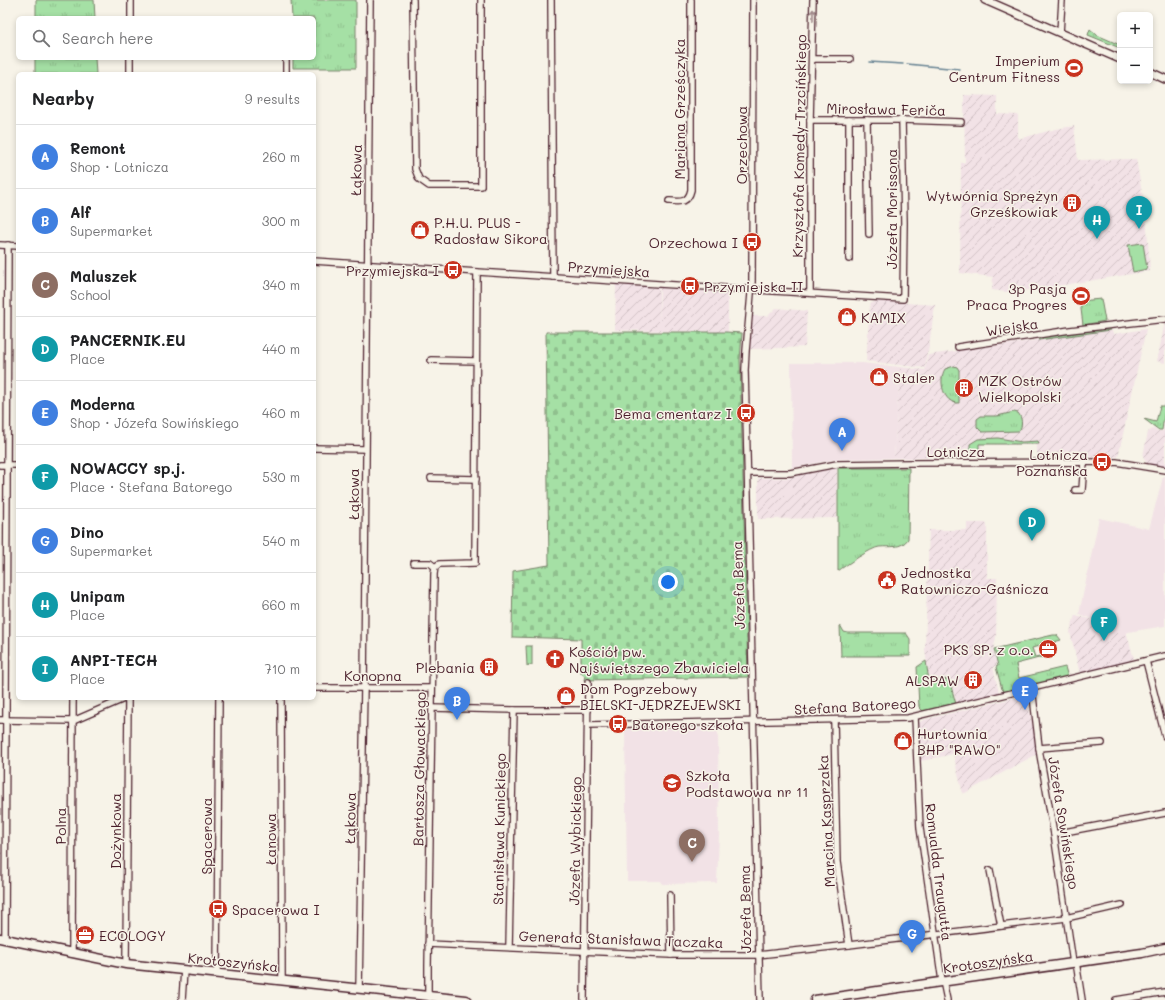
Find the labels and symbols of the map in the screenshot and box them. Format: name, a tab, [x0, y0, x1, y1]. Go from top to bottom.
one-way arrow	[809, 9, 817, 22]
street label: Krzysztofa Komedy-Trzcińskiego	[788, 34, 810, 258]
street label: Mariana Grześczyka	[670, 38, 689, 180]
place label: Imperium Centrum Fitness	[949, 51, 1060, 86]
sports icon: Imperium Centrum Fitness	[1063, 57, 1085, 79]
street label: Mirosława Feriča	[826, 98, 946, 120]
street label: Orzechowa	[732, 106, 751, 184]
street label: Łąkowa	[346, 144, 366, 196]
street label: Józefa Morissona	[882, 149, 901, 269]
place label: Wytwórnia Sprężyn Grześkowiak	[926, 186, 1058, 221]
building icon: Wytwórnia Sprężyn Grześkowiak	[1061, 192, 1083, 214]
pin: I	[1126, 196, 1152, 229]
pin: H	[1084, 206, 1110, 239]
place label: P.H.U. PLUS - Radosław Sikora	[434, 213, 548, 248]
shop icon: P.H.U. PLUS - Radosław Sikora	[409, 219, 431, 241]
bus stop icon: Orzechowa I	[741, 231, 763, 253]
place label: Orzechowa I	[649, 233, 738, 252]
street label: Przymiejska	[567, 257, 651, 281]
bus stop icon: Przymiejska I	[442, 259, 464, 281]
place label: Przymiejska I	[346, 261, 439, 280]
bus stop icon: Przymiejska II	[679, 275, 701, 297]
place label: Przymiejska II	[704, 277, 803, 296]
place label: 3p Pasja Praca Progres	[967, 279, 1067, 314]
sports icon: 3p Pasja Praca Progres	[1070, 285, 1092, 307]
shop icon: KAMIX	[836, 306, 858, 328]
place label: KAMIX	[861, 308, 906, 327]
street label: Wiejska	[984, 313, 1040, 341]
shop icon: Staler	[868, 366, 890, 388]
place label: Staler	[893, 368, 935, 387]
place label: MZK Ostrów Wielkopolski	[978, 371, 1062, 406]
building icon: MZK Ostrów Wielkopolski	[953, 377, 975, 399]
bus stop icon: Bema cmentarz I	[735, 402, 757, 424]
place label: Bema cmentarz I	[614, 404, 732, 423]
pin: A	[829, 418, 855, 451]
street label: Lotnicza	[927, 442, 985, 461]
place label: Lotnicza Poznańska	[1016, 445, 1088, 480]
bus stop icon: Lotnicza Poznańska	[1091, 451, 1113, 473]
street label: Łąkowa	[344, 468, 363, 520]
pin: D	[1019, 508, 1045, 541]
street label: Józefa Bema	[727, 541, 749, 629]
place label: Jednostka Ratowniczo-Gaśnicza	[901, 563, 1049, 598]
public building icon: Jednostka Ratowniczo-Gaśnicza	[876, 569, 898, 591]
your location	[658, 572, 678, 592]
pin: F	[1091, 608, 1117, 641]
office icon: PKS SP. z o.o.	[1037, 638, 1059, 660]
place label: PKS SP. z o.o.	[944, 640, 1034, 659]
place label: Kościół pw. Najświętszego Zbawiciela	[569, 642, 749, 677]
church icon: Kościół pw. Najświętszego Zbawiciela	[544, 648, 566, 670]
building icon: Plebania	[478, 656, 500, 678]
place label: Plebania	[416, 658, 475, 677]
street label: Konopna	[344, 666, 402, 685]
building icon: ALSPAW	[962, 669, 984, 691]
place label: ALSPAW	[905, 671, 959, 690]
pin: E	[1012, 677, 1038, 710]
place label: Dom Pogrzebowy BIELSKI-JĘDRZEJEWSKI	[580, 679, 741, 714]
shop icon: Dom Pogrzebowy BIELSKI-JĘDRZEJEWSKI	[555, 685, 577, 707]
pin: B	[444, 687, 470, 720]
street label: Bartosza Głowackiego	[408, 692, 430, 846]
street label: Stefana Batorego	[794, 693, 916, 719]
bus stop icon: Batorego szkoła	[607, 713, 629, 735]
place label: Batorego szkoła	[632, 715, 744, 734]
place label: Hurtownia BHP "RAWO"	[917, 724, 1001, 759]
shop icon: Hurtownia BHP "RAWO"	[892, 730, 914, 752]
street label: Stanisława Kunickiego	[488, 753, 510, 905]
street label: Marcina Kasprzaka	[813, 754, 839, 888]
street label: Józefa Sowińskiego	[1044, 755, 1084, 891]
place label: Szkoła Podstawowa nr 11	[686, 766, 808, 801]
school or university icon: Szkoła Podstawowa nr 11	[661, 772, 683, 794]
street label: Józefa Wybickiego	[564, 776, 586, 906]
street label: Łąkowa	[340, 792, 360, 844]
street label: Dożynkowa	[106, 793, 125, 869]
street label: Spacerowa	[197, 797, 216, 875]
street label: Romualda Traugutta	[921, 802, 957, 942]
street label: Polna	[51, 808, 70, 844]
street label: Łanowa	[261, 813, 280, 865]
pin: C	[679, 829, 705, 862]
street label: Józefa Bema	[735, 865, 755, 953]
bus stop icon: Spacerowa I	[207, 898, 229, 920]
place label: Spacerowa I	[232, 900, 320, 919]
pin: G	[899, 920, 925, 953]
office icon: ECOLOGY	[74, 924, 96, 946]
place label: ECOLOGY	[99, 926, 166, 945]
street label: Generała Stanisława Taczaka	[518, 926, 724, 952]
street label: Krotoszyńska	[942, 946, 1034, 978]
street label: Krotoszyńska	[187, 948, 279, 976]

